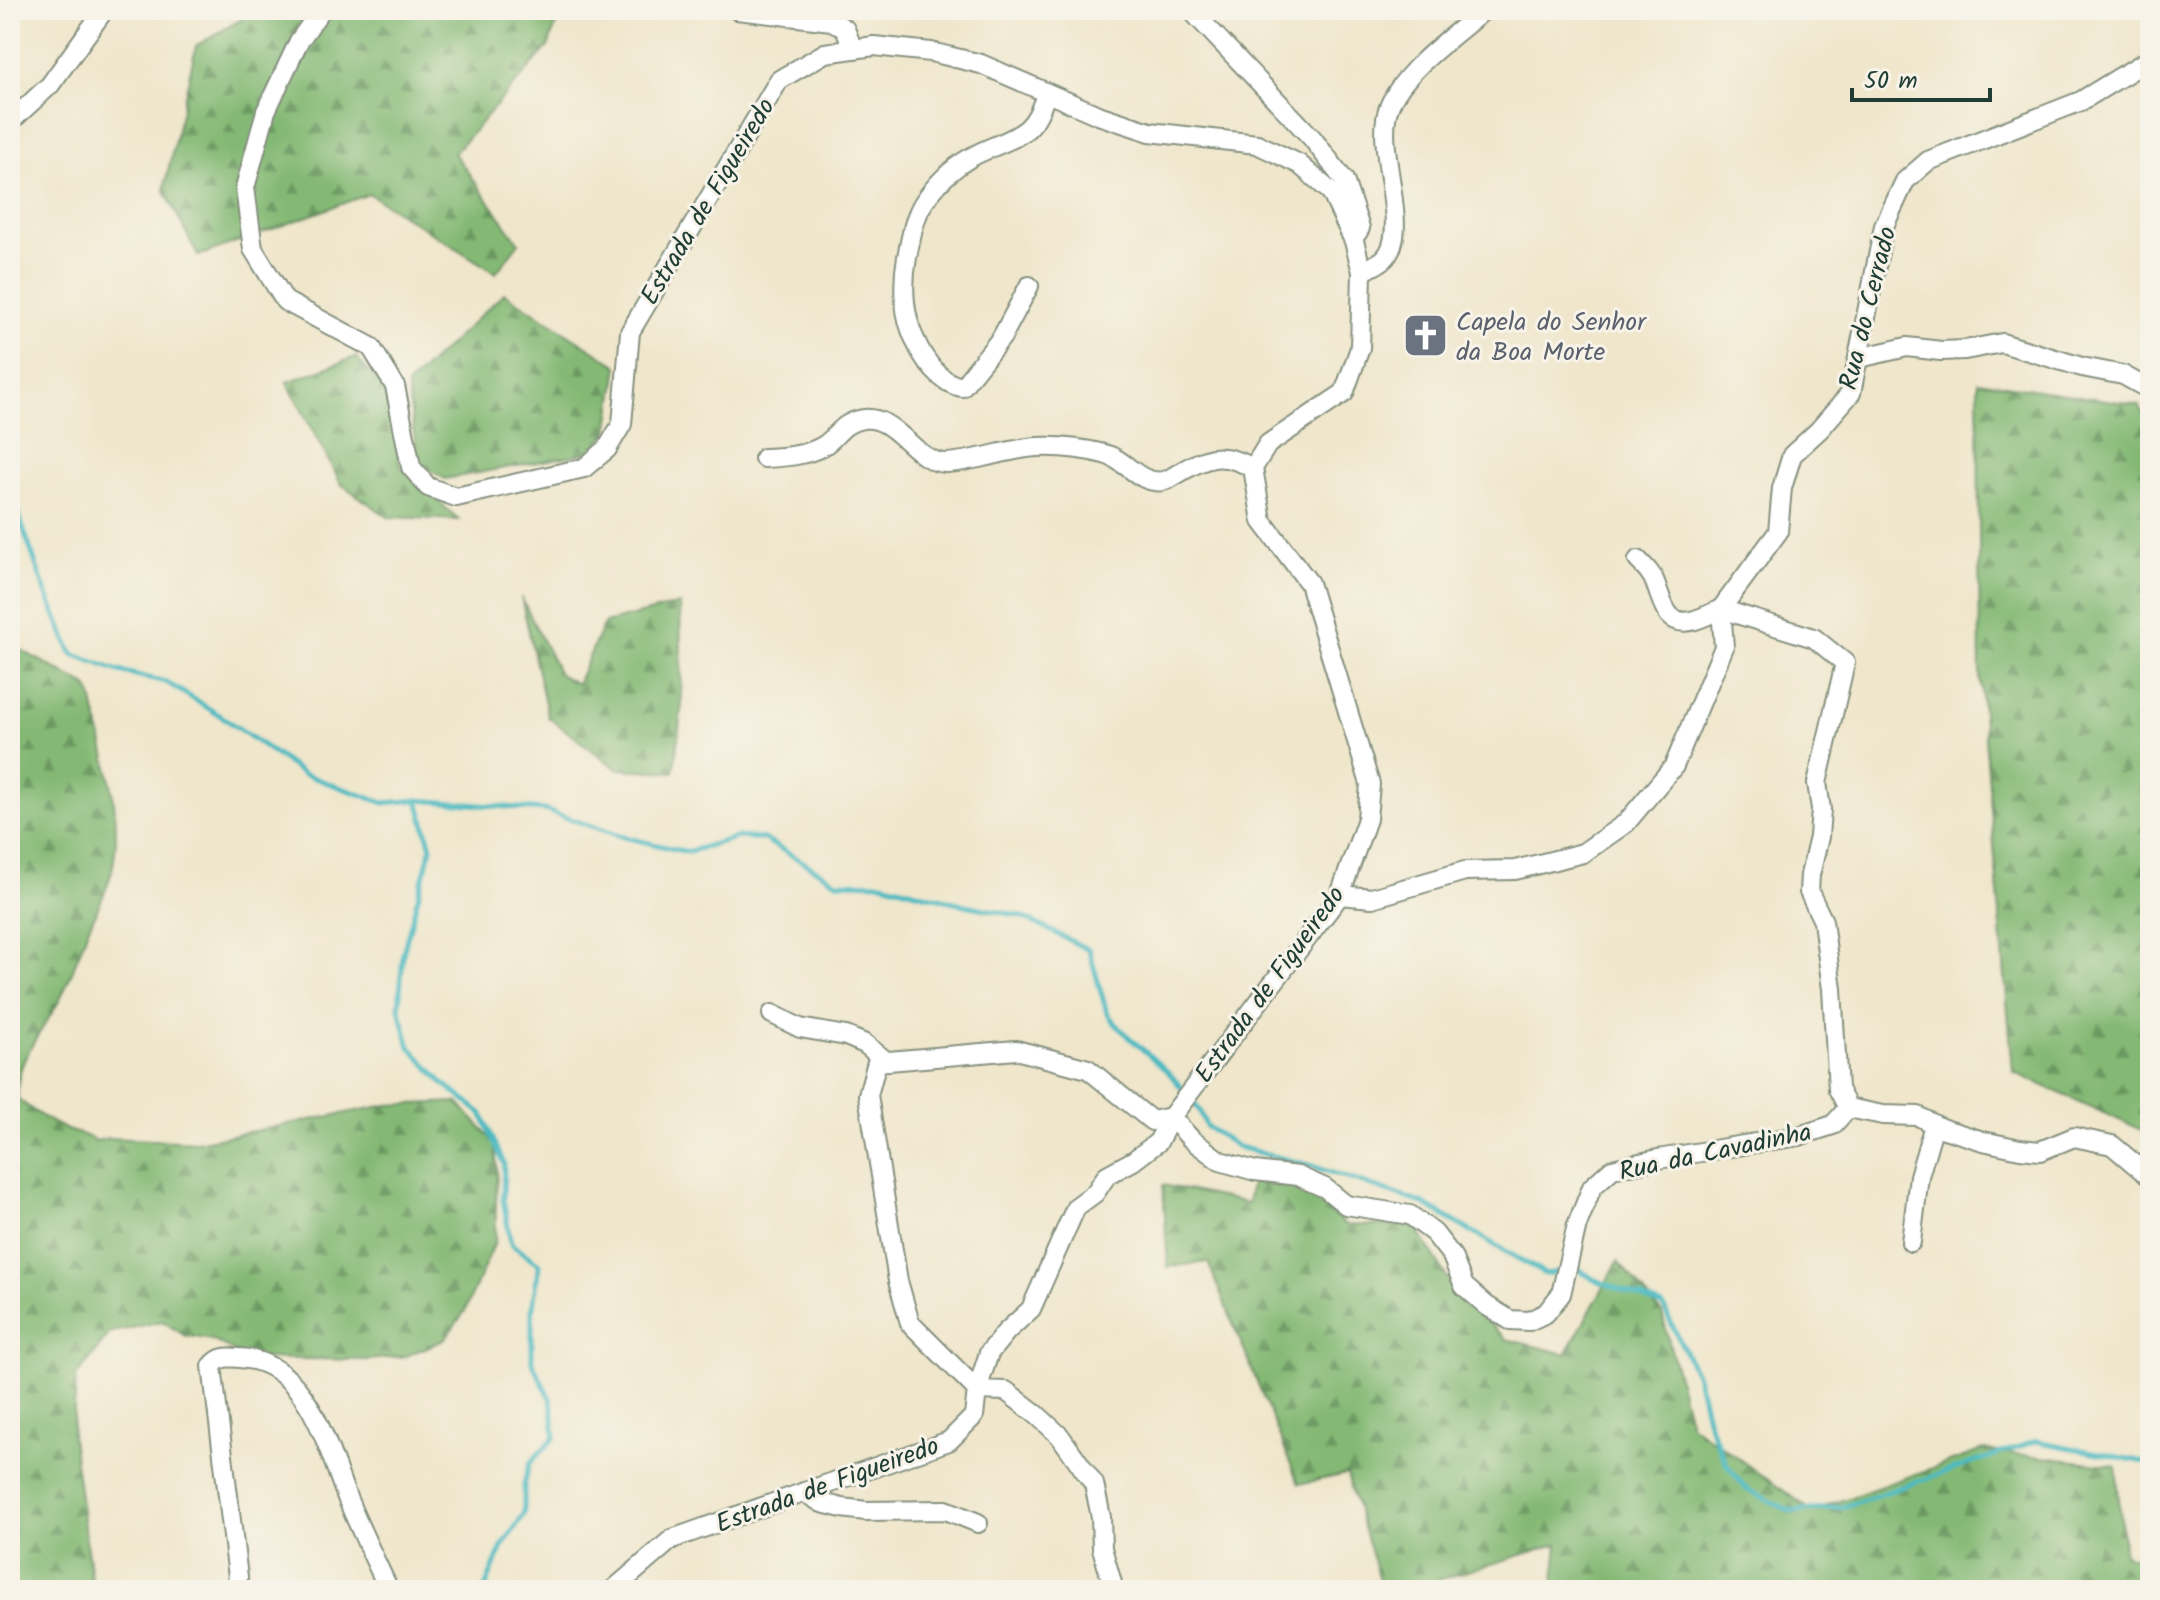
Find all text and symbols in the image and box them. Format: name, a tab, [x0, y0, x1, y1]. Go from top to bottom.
scale bar	[1852, 52, 1990, 102]
text: 50 m	[1864, 62, 1918, 101]
street label: Estrada de Figueiredo	[630, 90, 787, 314]
street label: Rua do Cerrado	[1828, 222, 1910, 395]
place label: Capela do Senhor da Boa Morte	[1456, 302, 1647, 374]
church icon: Capela do Senhor da Boa Morte	[1401, 312, 1449, 360]
street label: Estrada de Figueiredo	[1184, 878, 1357, 1093]
street label: Rua da Cavadinha	[1615, 1112, 1816, 1194]
street label: Estrada de Figueiredo	[710, 1426, 945, 1546]

